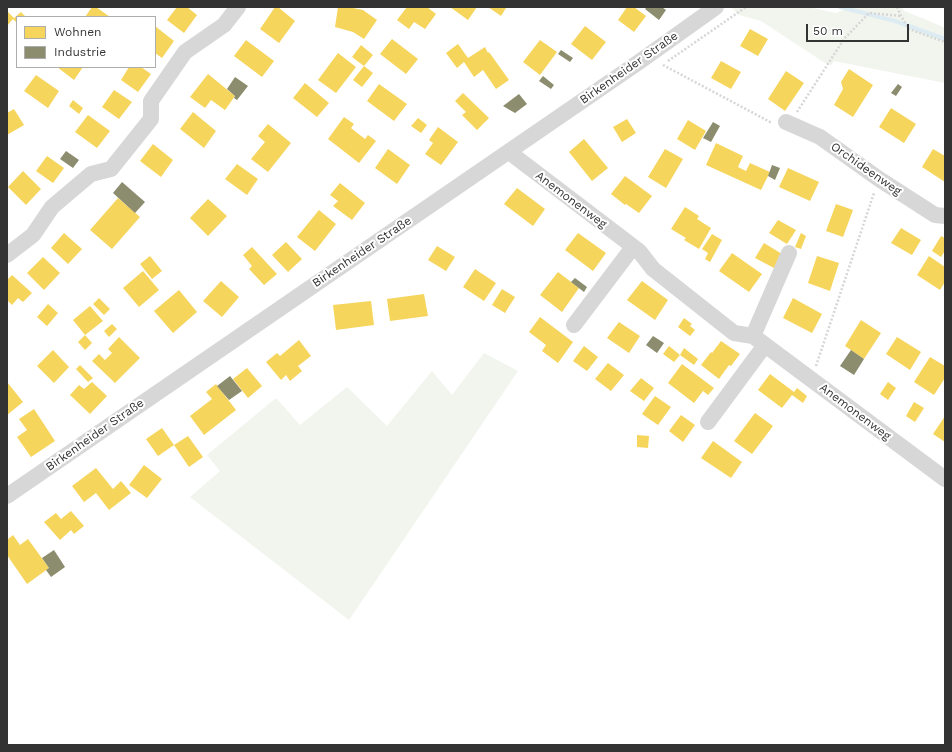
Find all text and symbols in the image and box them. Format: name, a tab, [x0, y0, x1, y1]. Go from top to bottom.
legend	[16, 16, 156, 68]
scale bar	[808, 16, 911, 42]
text: 50 m	[813, 24, 843, 38]
text: Wohnen	[54, 25, 102, 39]
street label: Birkenheider Straße	[577, 29, 681, 107]
text: Industrie	[54, 45, 106, 59]
street label: Orchideenweg	[828, 139, 904, 199]
street label: Anemonenweg	[532, 168, 610, 232]
street label: Birkenheider Straße	[310, 213, 414, 291]
street label: Anemonenweg	[816, 380, 894, 444]
street label: Birkenheider Straße	[43, 396, 147, 474]

